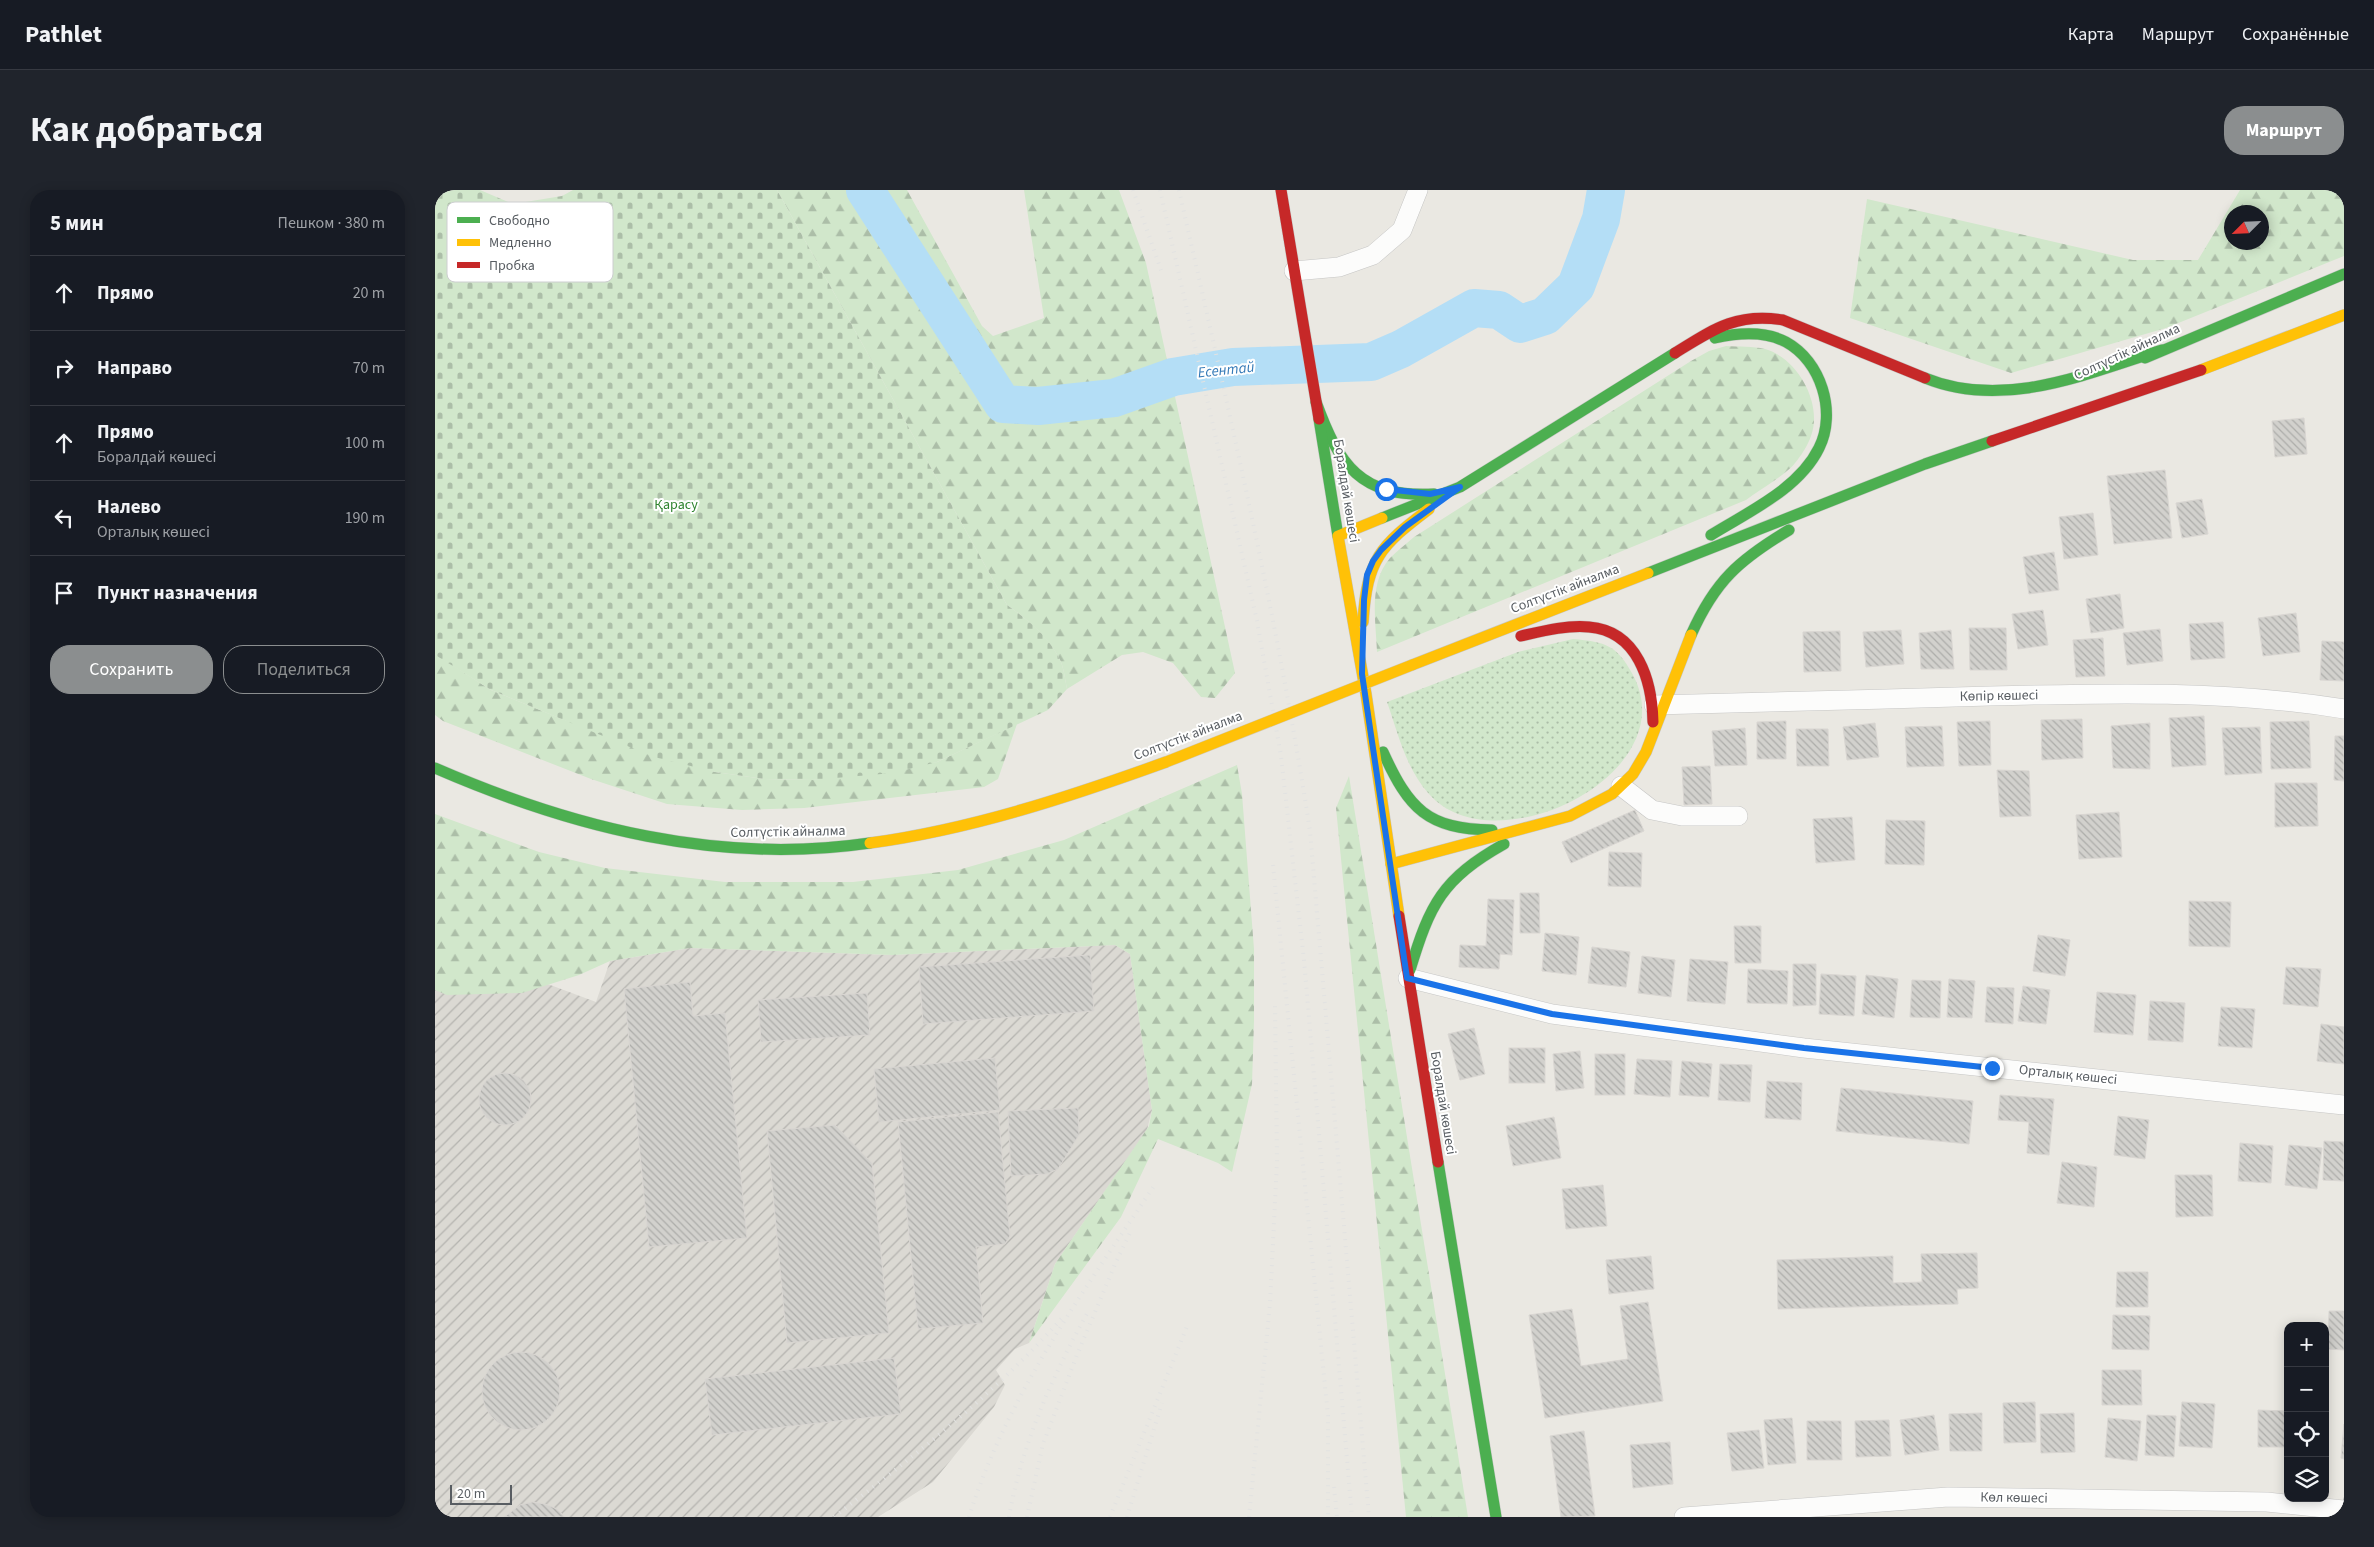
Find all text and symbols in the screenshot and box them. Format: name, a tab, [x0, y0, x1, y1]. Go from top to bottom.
text: Pathlet	[25, 17, 102, 52]
text: Карта	[2068, 22, 2114, 47]
text: Маршрут	[2142, 22, 2214, 47]
text: Сохранённые	[2242, 22, 2349, 47]
text: Как добраться	[30, 105, 263, 155]
button: Маршрут	[2224, 106, 2344, 155]
legend	[447, 202, 613, 282]
north arrow	[2224, 205, 2269, 250]
text: 5 мин	[50, 208, 104, 238]
text: Свободно	[489, 211, 550, 231]
text: Пешком · 380 m	[278, 212, 385, 234]
text: Медленно	[489, 233, 552, 253]
text: Пробка	[489, 256, 535, 276]
icon: ahead	[50, 279, 78, 307]
text: Прямо	[97, 280, 154, 307]
text: 20 m	[353, 282, 385, 304]
street label: Солтүстік айналма	[2071, 319, 2183, 385]
icon: right	[50, 354, 78, 382]
text: Направо	[97, 355, 172, 382]
text: 70 m	[353, 357, 385, 379]
water label: Есентай	[1197, 357, 1256, 383]
text: Прямо	[97, 419, 154, 446]
icon: ahead	[50, 429, 78, 457]
text: 100 m	[345, 432, 385, 454]
street label: Боралдай көшесі	[1328, 438, 1364, 544]
text: Боралдай көшесі	[97, 446, 217, 468]
route start	[1375, 478, 1398, 501]
text: Налево	[97, 494, 161, 521]
park label: Қарасу	[654, 495, 698, 515]
icon: left	[50, 504, 78, 532]
text: 190 m	[345, 507, 385, 529]
text: Орталық көшесі	[97, 521, 210, 543]
street label: Солтүстік айналма	[1508, 559, 1622, 619]
icon: arrive	[50, 579, 78, 607]
text: Пункт назначения	[97, 580, 258, 607]
button: Сохранить	[50, 645, 213, 694]
button: Поделиться	[223, 645, 385, 694]
street label: Көпір көшесі	[1959, 685, 2039, 707]
street label: Солтүстік айналма	[1131, 706, 1245, 766]
street label: Солтүстік айналма	[730, 821, 846, 843]
street label: Боралдай көшесі	[1425, 1050, 1461, 1156]
route end	[1981, 1057, 2004, 1080]
street label: Орталық көшесі	[2018, 1060, 2118, 1090]
map controls	[2284, 1322, 2329, 1502]
button: +	[2284, 1322, 2329, 1367]
button: −	[2284, 1367, 2329, 1412]
button: locate	[2284, 1412, 2329, 1457]
button: layers	[2284, 1457, 2329, 1502]
scale bar	[450, 1482, 513, 1505]
text: 20 m	[457, 1484, 485, 1504]
street label: Көл көшесі	[1980, 1487, 2048, 1509]

